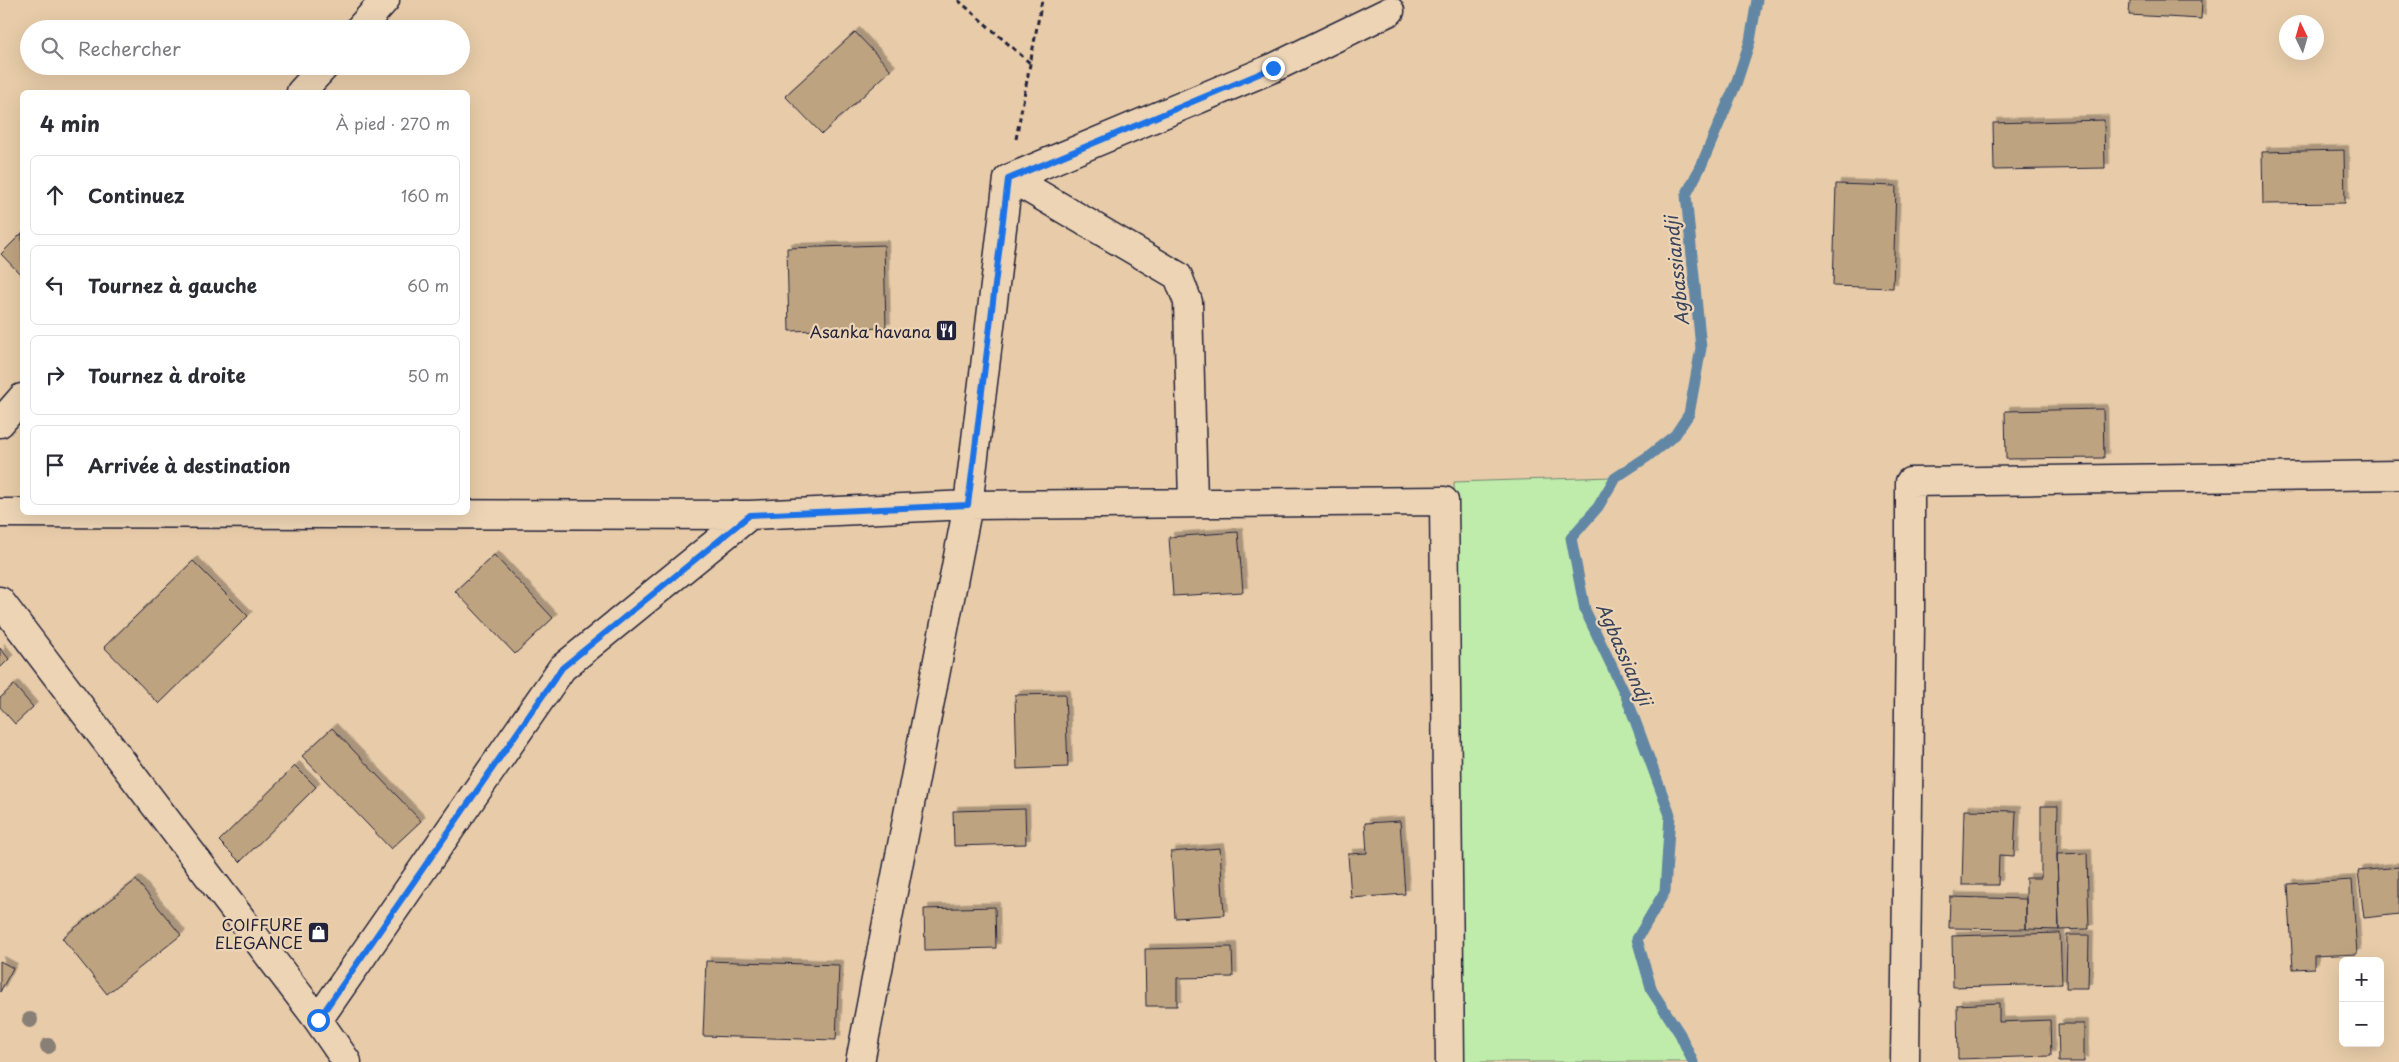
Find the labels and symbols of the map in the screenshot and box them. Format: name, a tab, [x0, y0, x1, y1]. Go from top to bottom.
north arrow	[2279, 15, 2324, 60]
route end	[1262, 57, 1285, 80]
water label: Agbassiandji	[1657, 212, 1695, 327]
place label: Asanka havana	[810, 319, 931, 343]
restaurant icon: Asanka havana	[935, 319, 959, 343]
water label: Agbassiandji	[1590, 598, 1661, 712]
place label: COIFFURE ELEGANCE	[215, 912, 303, 954]
shop icon: COIFFURE ELEGANCE	[307, 921, 331, 945]
route start	[307, 1009, 330, 1032]

